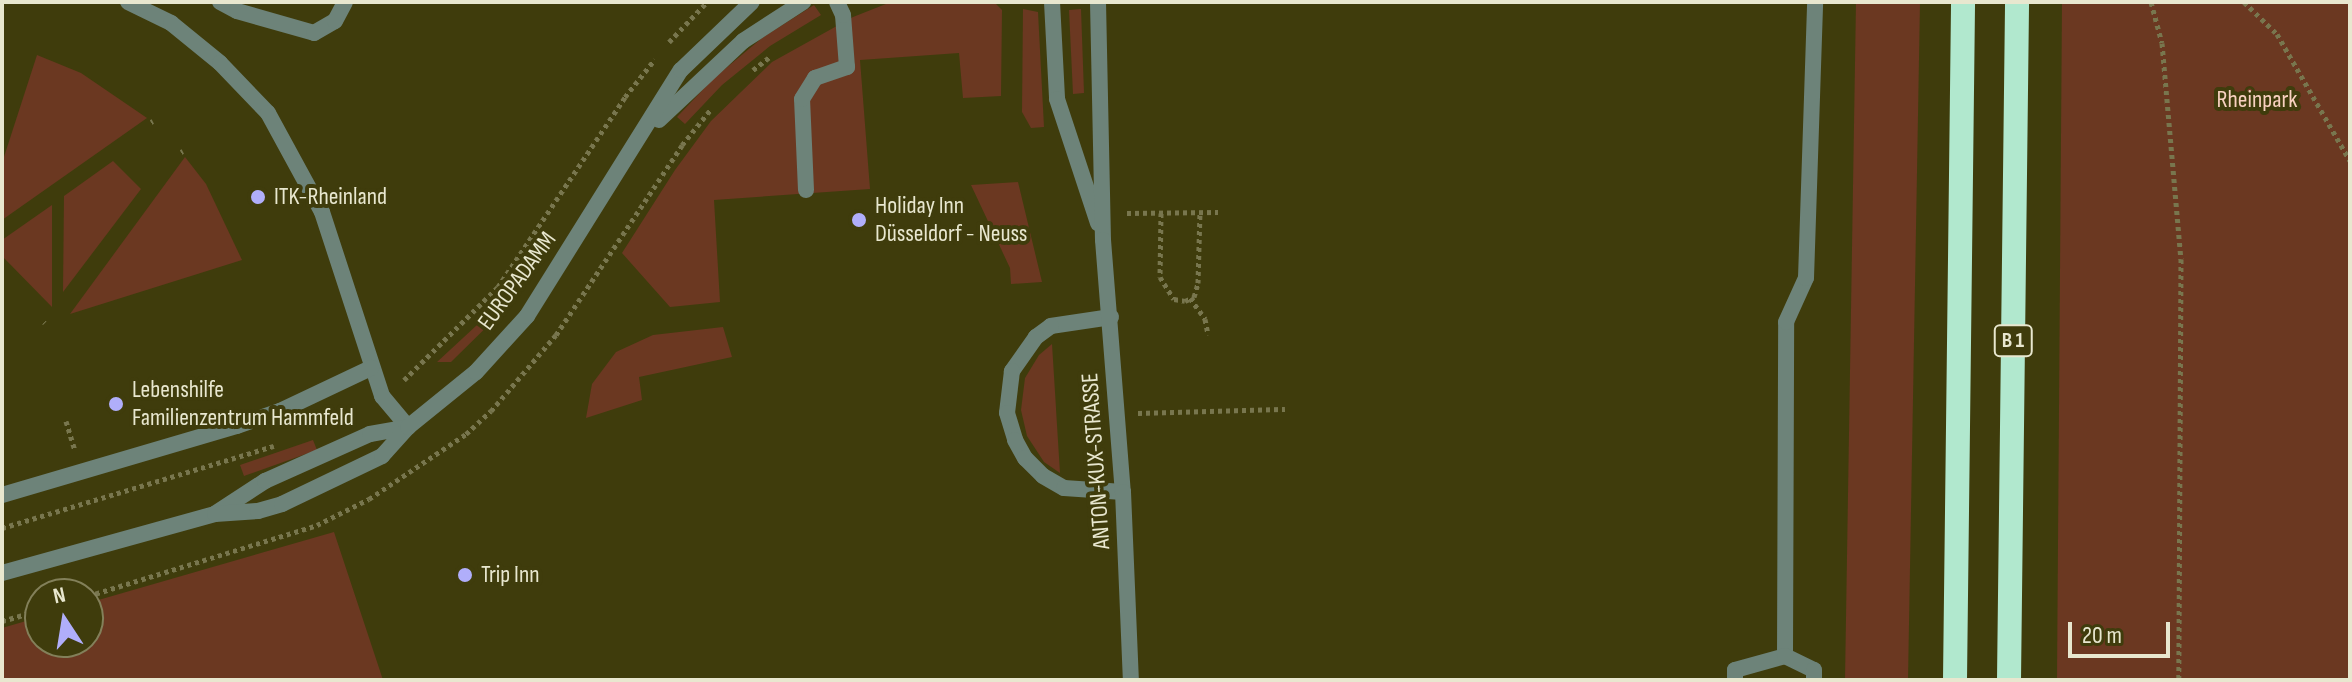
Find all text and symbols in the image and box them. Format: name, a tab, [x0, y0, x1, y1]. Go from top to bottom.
park label: Rheinpark	[2217, 86, 2297, 114]
place label: ITK-Rheinland	[274, 183, 387, 211]
marker: ITK-Rheinland	[249, 188, 267, 206]
place label: Holiday Inn Düsseldorf - Neuss	[875, 192, 1027, 248]
marker: Holiday Inn Düsseldorf - Neuss	[850, 211, 868, 229]
street label: EUROPADAMM	[472, 226, 562, 336]
road number: B 1	[1993, 323, 2033, 359]
street label: ANTON-KUX-STRASSE	[1075, 372, 1117, 550]
place label: Lebenshilfe Familienzentrum Hammfeld	[132, 376, 354, 432]
marker: Lebenshilfe Familienzentrum Hammfeld	[107, 395, 125, 413]
place label: Trip Inn	[481, 561, 539, 589]
marker: Trip Inn	[456, 566, 474, 584]
north arrow	[24, 578, 104, 658]
text: N	[51, 582, 68, 610]
scale bar	[2072, 606, 2174, 656]
text: 20 m	[2082, 621, 2122, 650]

